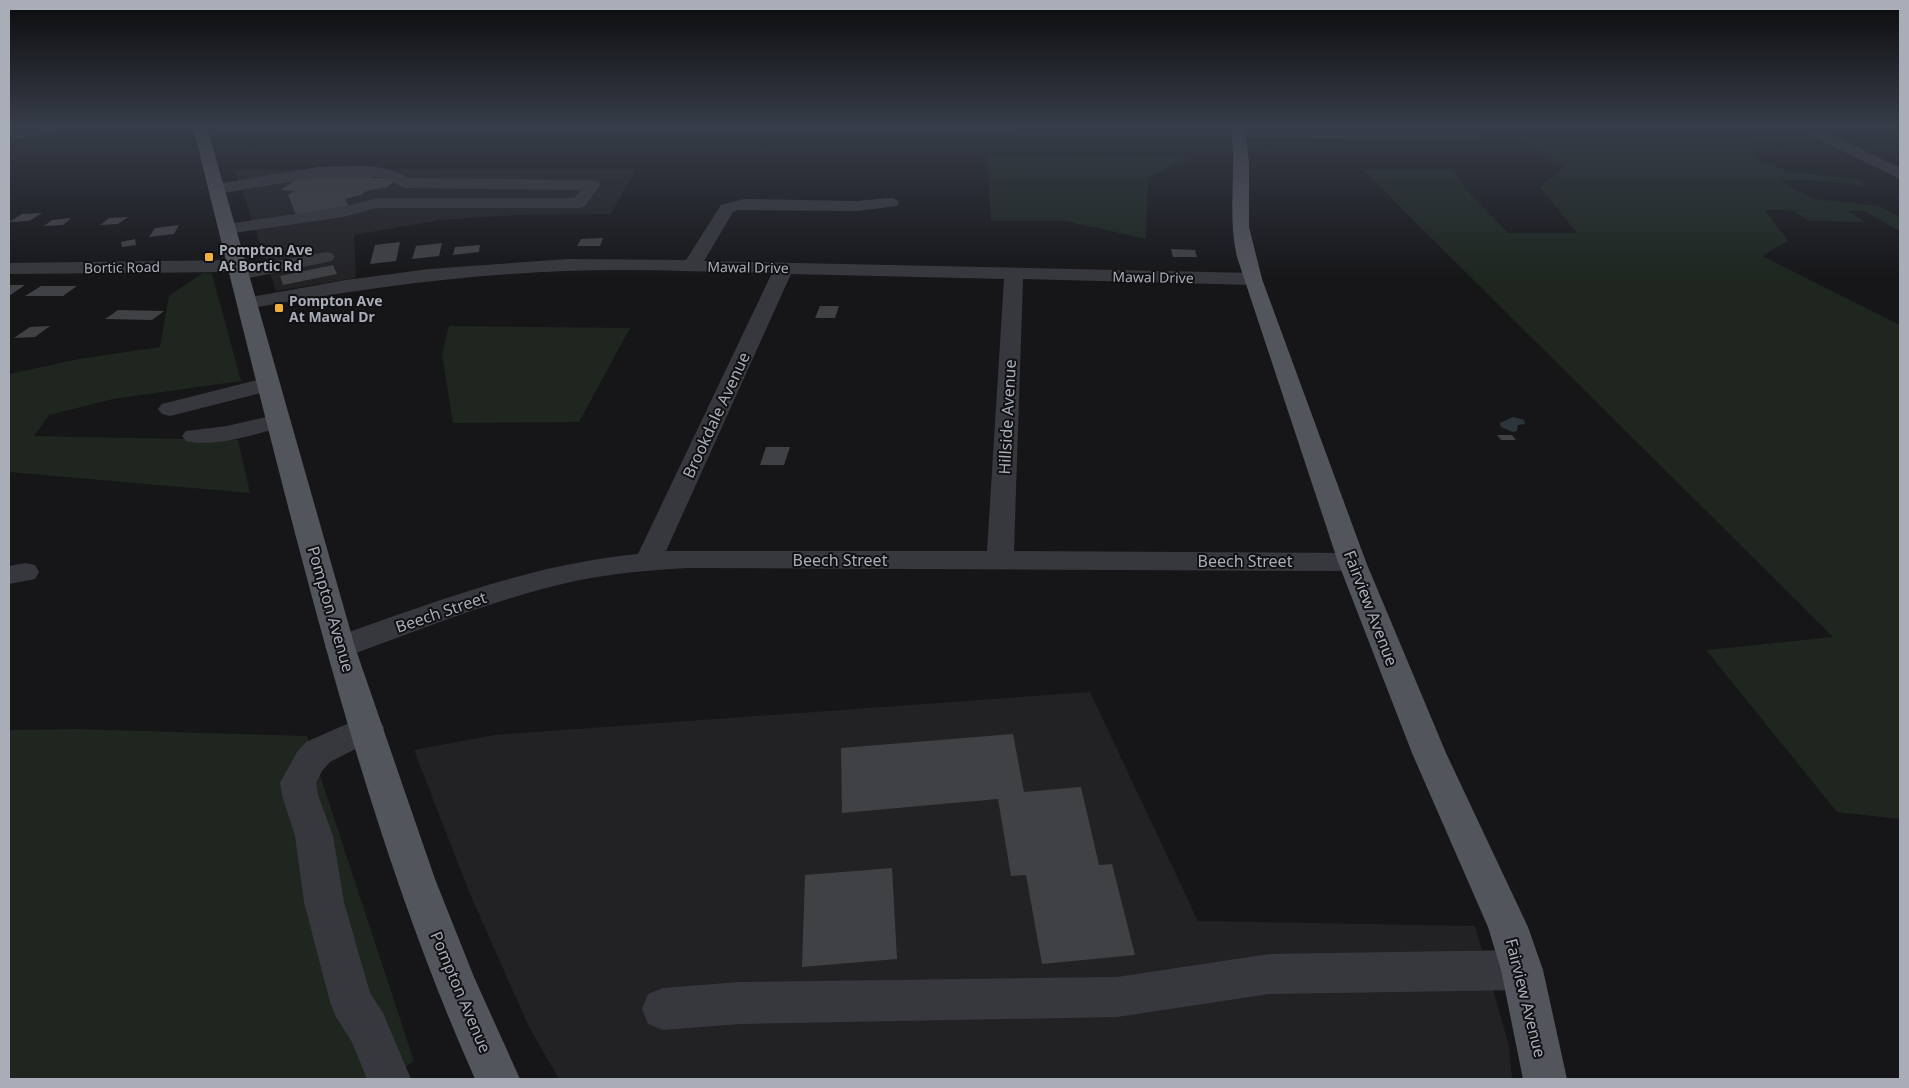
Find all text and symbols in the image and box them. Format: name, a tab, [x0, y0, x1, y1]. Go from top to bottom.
place label: Pompton Ave At Bortic Rd	[219, 240, 313, 275]
marker: Pompton Ave At Bortic Rd	[203, 251, 215, 263]
street label: Bortic Road	[84, 257, 160, 277]
street label: Mawal Drive	[707, 257, 789, 277]
street label: Mawal Drive	[1112, 267, 1194, 287]
place label: Pompton Ave At Mawal Dr	[289, 291, 383, 326]
marker: Pompton Ave At Mawal Dr	[273, 302, 285, 314]
street label: Brookdale Avenue	[677, 348, 755, 482]
street label: Hillside Avenue	[993, 359, 1021, 475]
street label: Pompton Avenue	[303, 544, 359, 674]
street label: Fairview Avenue	[1339, 547, 1403, 669]
street label: Beech Street	[793, 549, 888, 571]
street label: Beech Street	[1198, 550, 1293, 572]
street label: Beech Street	[393, 586, 490, 638]
street label: Pompton Avenue	[426, 928, 496, 1056]
street label: Fairview Avenue	[1501, 936, 1551, 1060]

